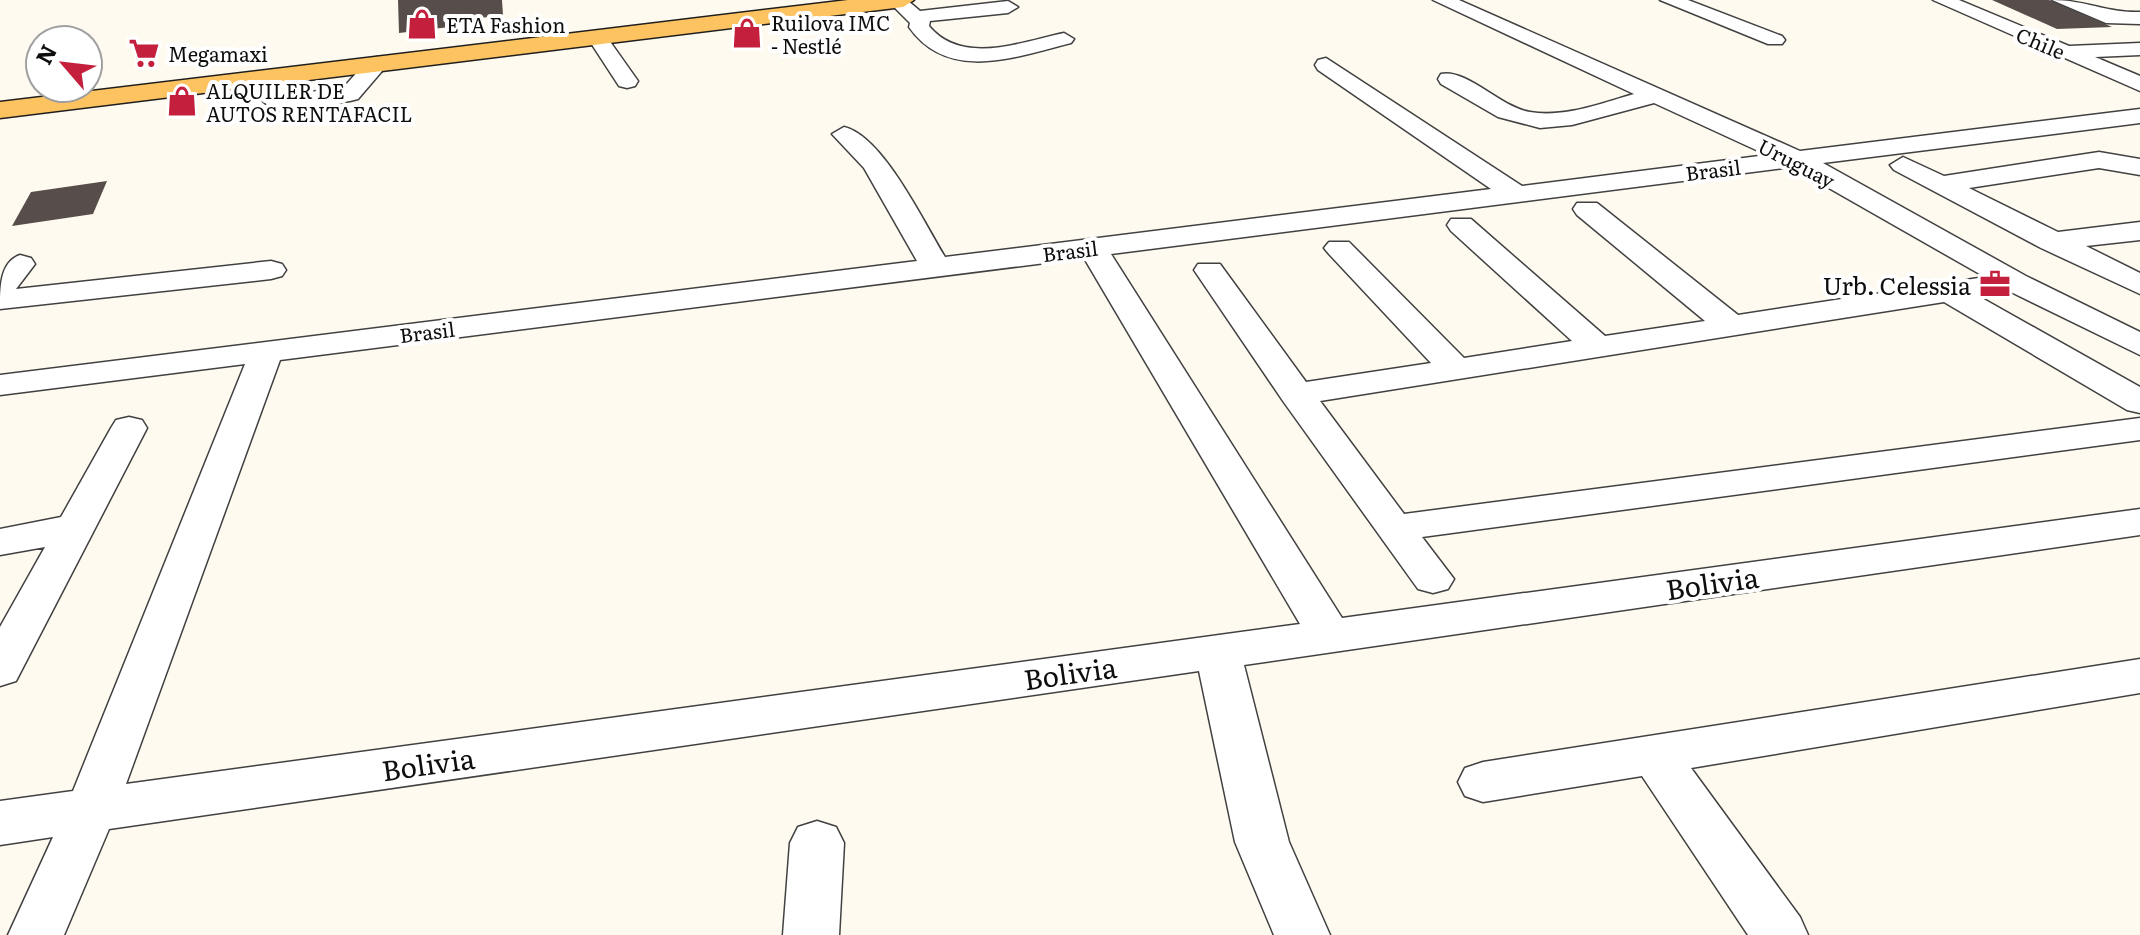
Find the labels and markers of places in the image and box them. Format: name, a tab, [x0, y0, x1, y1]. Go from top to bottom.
shop icon: ETA Fashion	[405, 7, 439, 41]
place label: Ruilova IMC - Nestlé	[771, 7, 890, 60]
place label: ETA Fashion	[446, 9, 565, 39]
shop icon: Ruilova IMC - Nestlé	[730, 16, 764, 50]
supermarket icon: Megamaxi	[127, 36, 161, 70]
place label: Megamaxi	[168, 38, 268, 68]
place label: ALQUILER DE AUTOS RENTAFACIL	[206, 75, 412, 128]
shop icon: ALQUILER DE AUTOS RENTAFACIL	[165, 84, 199, 118]
place label: Urb. Celessia	[1823, 267, 1971, 302]
office icon: Urb. Celessia	[1978, 267, 2012, 301]

